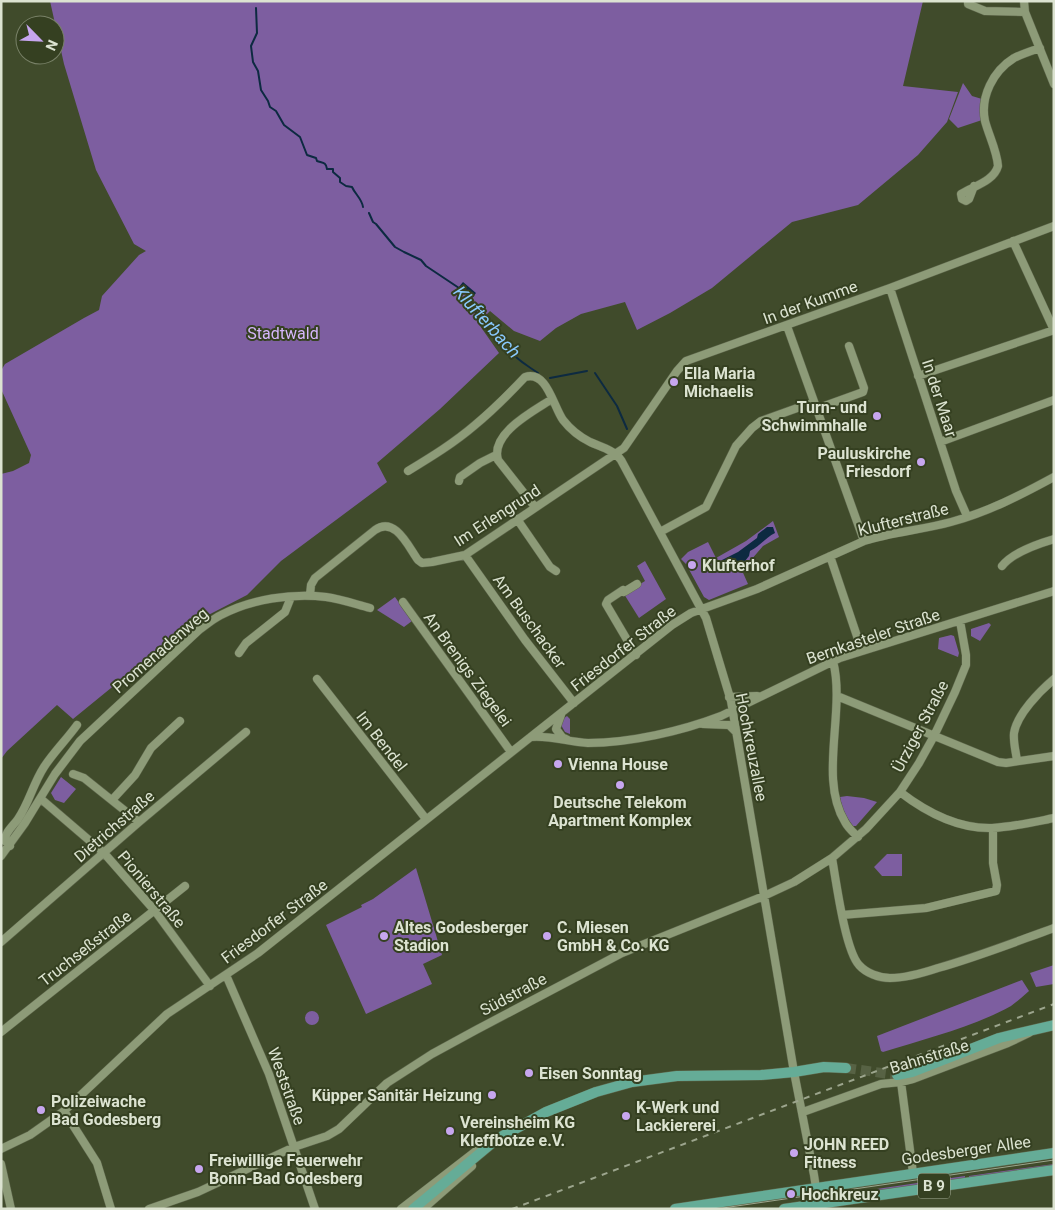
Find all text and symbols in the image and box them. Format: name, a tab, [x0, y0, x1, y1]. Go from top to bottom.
north arrow	[15, 15, 65, 65]
text: N	[43, 38, 61, 53]
street label: In der Kumme	[760, 277, 860, 328]
water label: Klufterbach	[450, 281, 525, 362]
park label: Stadtwald	[247, 324, 319, 343]
street label: In der Maar	[918, 357, 961, 440]
place label: Ella Maria Michaelis	[684, 364, 756, 401]
marker: Ella Maria Michaelis	[668, 376, 680, 388]
place label: Turn- und Schwimmhalle	[762, 398, 867, 435]
marker: Turn- und Schwimmhalle	[871, 410, 883, 422]
place label: Pauluskirche Friesdorf	[817, 444, 911, 481]
marker: Pauluskirche Friesdorf	[915, 456, 927, 468]
street label: Im Erlengrund	[451, 480, 544, 550]
street label: Klufterstraße	[856, 499, 950, 540]
place label: Klufterhof	[702, 556, 775, 575]
marker: Klufterhof	[686, 559, 698, 571]
street label: Am Buschacker	[489, 571, 570, 672]
street label: Friesdorfer Straße	[567, 601, 680, 695]
street label: Promenadenweg	[109, 604, 212, 697]
street label: Bernkasteler Straße	[804, 605, 942, 668]
street label: An Brenigs Ziegelei	[420, 608, 515, 730]
street label: Ürziger Straße	[888, 677, 953, 775]
street label: Hochkreuzallee	[732, 691, 771, 803]
street label: Im Bendel	[352, 707, 411, 775]
place label: Vienna House	[568, 755, 668, 774]
marker: Vienna House	[552, 758, 564, 770]
marker: Deutsche Telekom Apartment Komplex	[614, 779, 626, 791]
street label: Dietrichstraße	[70, 786, 158, 866]
place label: Deutsche Telekom Apartment Komplex	[548, 793, 693, 830]
street label: Pionierstraße	[114, 847, 189, 932]
street label: Friesdorfer Straße	[217, 875, 331, 968]
street label: Truchseßstraße	[35, 906, 135, 990]
place label: Altes Godesberger Stadion	[394, 918, 528, 955]
place label: C. Miesen GmbH & Co. KG	[557, 918, 670, 955]
marker: Altes Godesberger Stadion	[378, 930, 390, 942]
marker: C. Miesen GmbH & Co. KG	[541, 930, 553, 942]
street label: Südstraße	[477, 969, 550, 1020]
street label: Bahnstraße	[887, 1035, 971, 1077]
street label: Weststraße	[264, 1045, 309, 1128]
place label: Eisen Sonntag	[539, 1064, 642, 1083]
marker: Eisen Sonntag	[523, 1067, 535, 1079]
place label: Küpper Sanitär Heizung	[312, 1086, 482, 1105]
marker: Küpper Sanitär Heizung	[486, 1089, 498, 1101]
place label: Polizeiwache Bad Godesberg	[51, 1092, 161, 1129]
place label: K-Werk und Lackiererei	[636, 1098, 719, 1135]
marker: Polizeiwache Bad Godesberg	[35, 1104, 47, 1116]
marker: K-Werk und Lackiererei	[620, 1110, 632, 1122]
place label: Vereinsheim KG Kleffbotze e.V.	[460, 1113, 575, 1150]
marker: Vereinsheim KG Kleffbotze e.V.	[444, 1125, 456, 1137]
street label: Godesberger Allee	[900, 1132, 1032, 1169]
place label: JOHN REED Fitness	[804, 1135, 889, 1172]
marker: JOHN REED Fitness	[788, 1147, 800, 1159]
place label: Freiwillige Feuerwehr Bonn-Bad Godesberg	[209, 1151, 363, 1188]
marker: Freiwillige Feuerwehr Bonn-Bad Godesberg	[193, 1163, 205, 1175]
road number: B 9	[918, 1174, 950, 1198]
place label: Hochkreuz	[801, 1185, 879, 1204]
marker: Hochkreuz	[785, 1188, 797, 1200]

